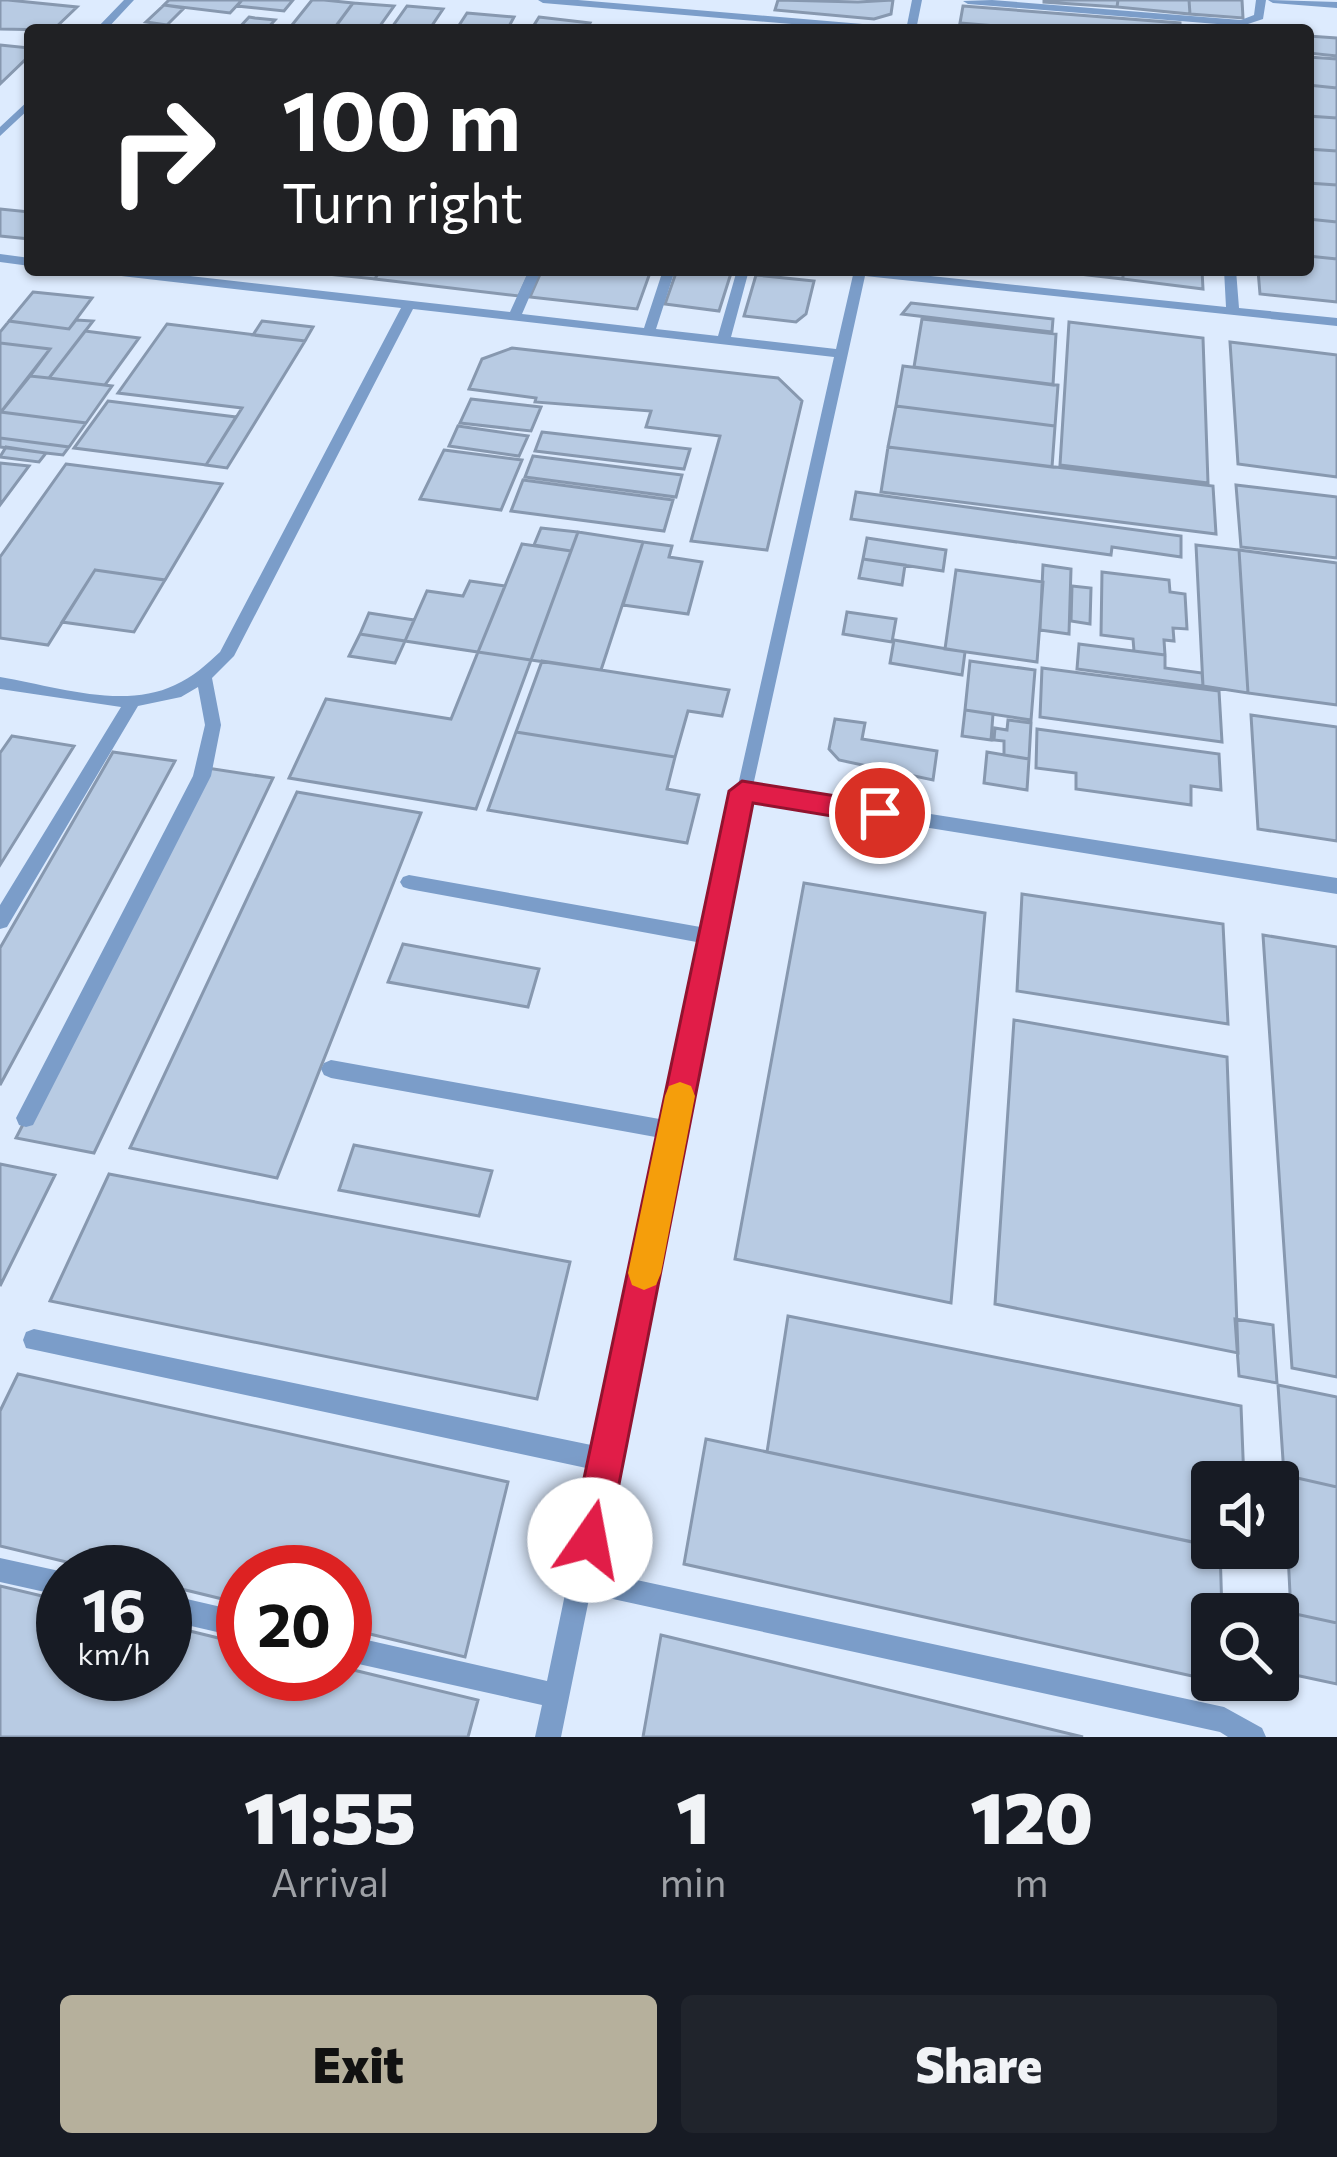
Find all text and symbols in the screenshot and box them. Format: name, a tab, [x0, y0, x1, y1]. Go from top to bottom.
text: 100 m	[282, 66, 521, 168]
icon: right	[84, 72, 240, 228]
text: Turn right	[282, 168, 523, 234]
pin	[829, 762, 931, 864]
icon: arrive	[847, 780, 913, 846]
map controls	[1191, 1461, 1299, 1701]
button: sound	[1191, 1461, 1299, 1569]
position arrow	[527, 1477, 653, 1603]
speed limit sign: 20	[216, 1545, 372, 1701]
text: 16	[82, 1571, 146, 1644]
button: search	[1191, 1593, 1299, 1701]
text: km/h	[78, 1634, 150, 1671]
text: 11:55	[244, 1771, 416, 1859]
text: 1	[676, 1771, 710, 1859]
text: 120	[970, 1771, 1093, 1859]
text: Arrival	[271, 1857, 389, 1905]
text: min	[660, 1857, 726, 1905]
text: m	[1015, 1857, 1049, 1905]
button: Exit	[60, 1995, 657, 2133]
button: Share	[681, 1995, 1277, 2133]

